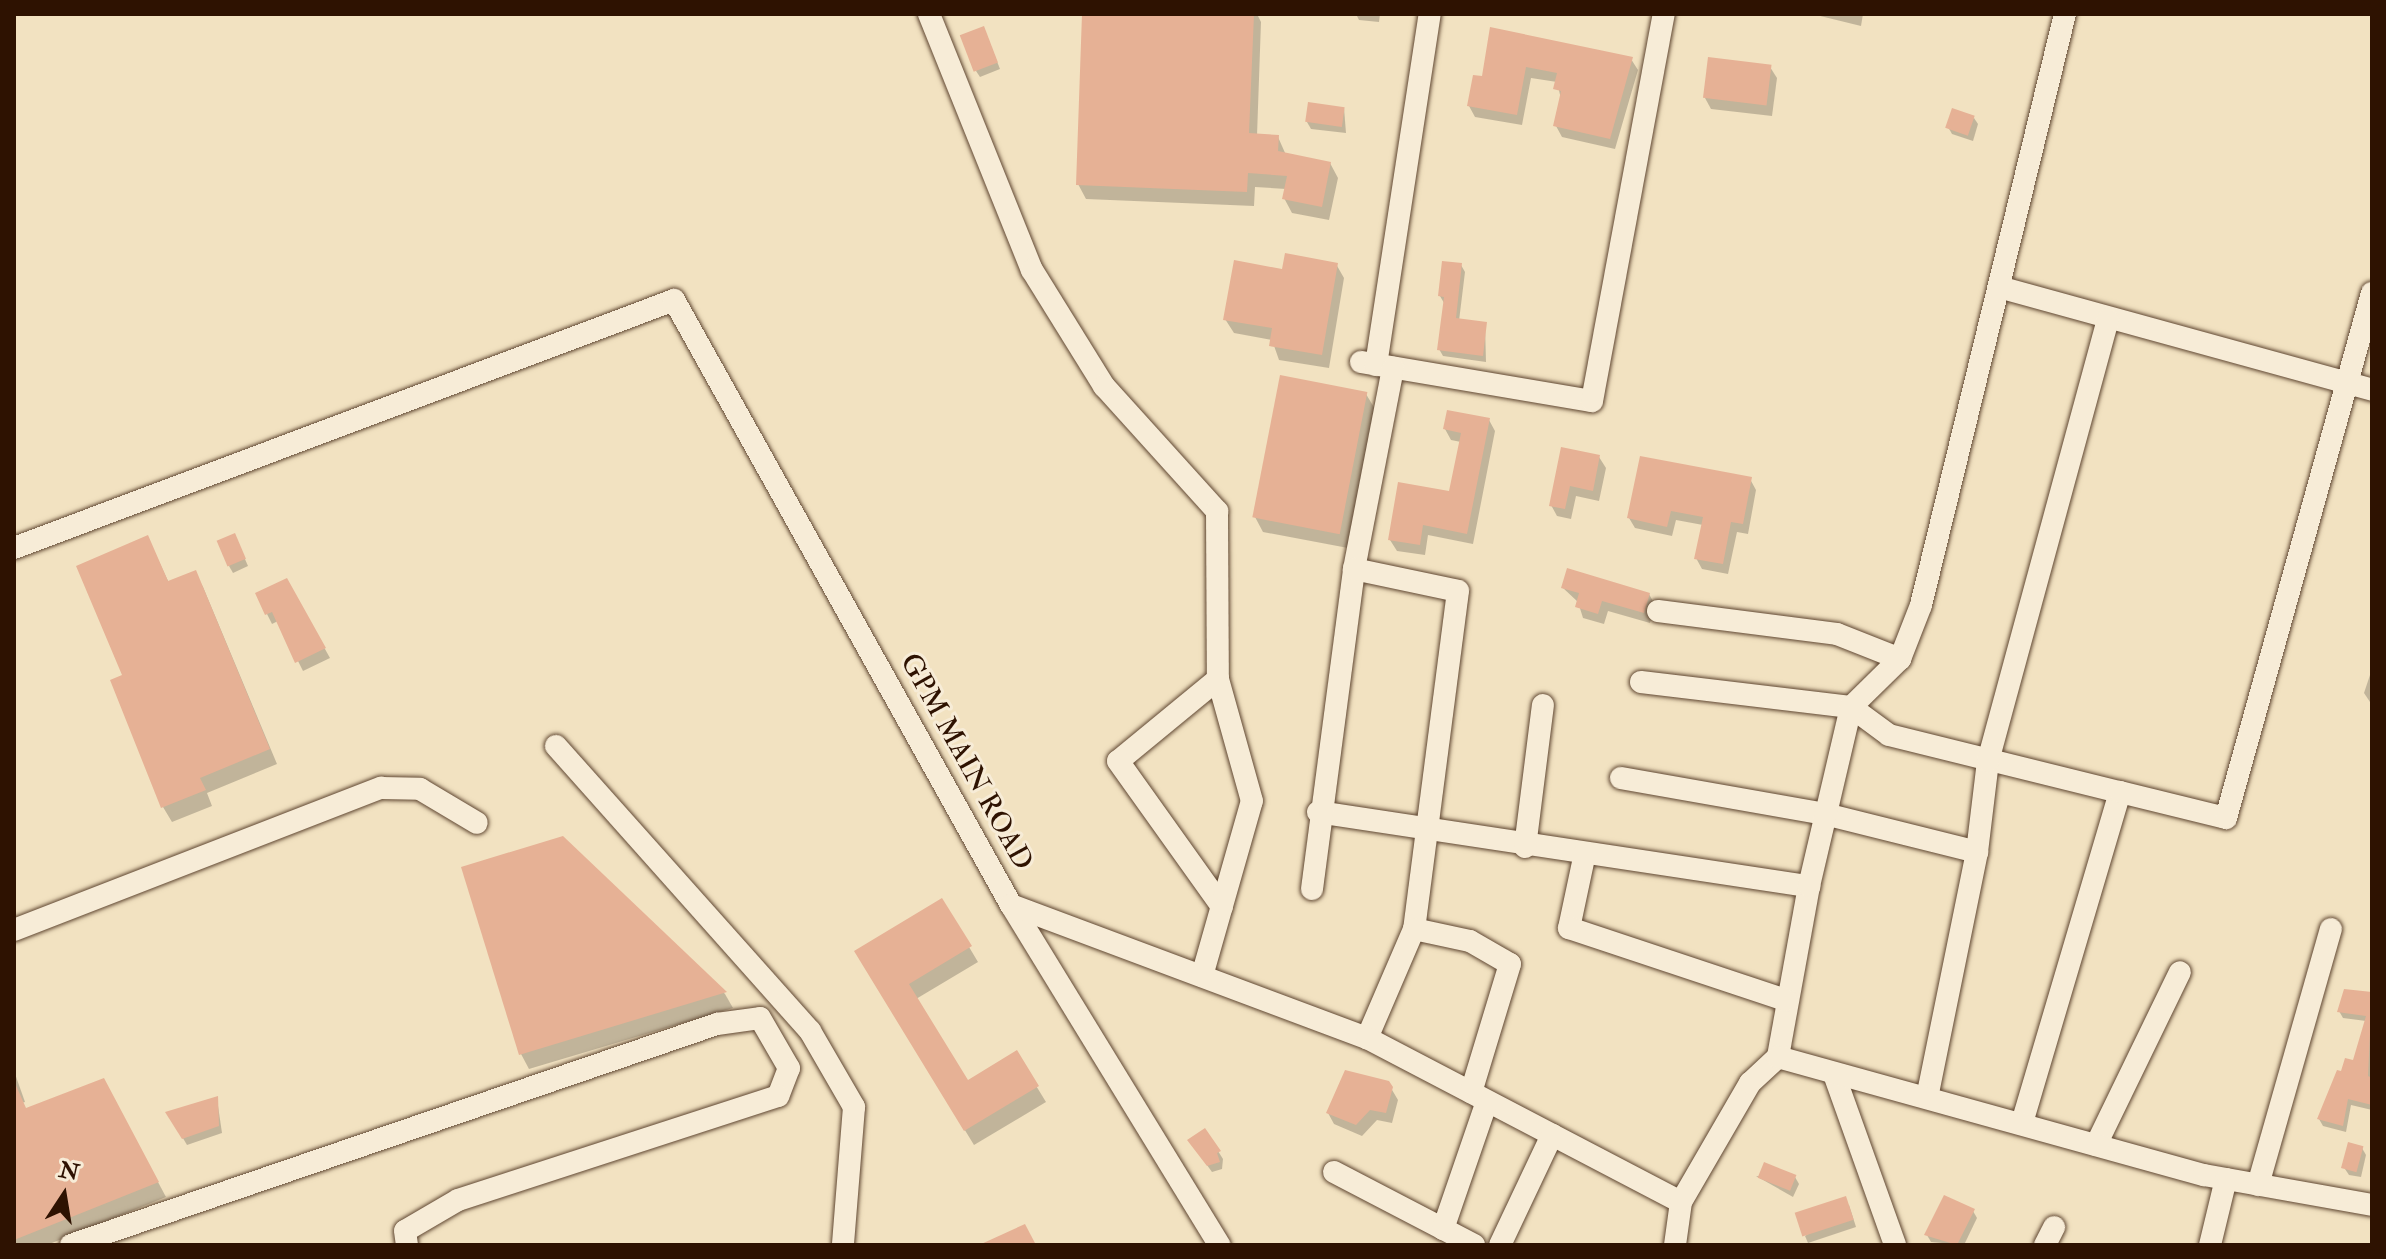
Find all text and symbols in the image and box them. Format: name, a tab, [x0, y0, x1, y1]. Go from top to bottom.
street label: GPM MAIN ROAD	[893, 648, 1039, 876]
north arrow	[24, 1155, 104, 1235]
text: N	[56, 1156, 82, 1187]

